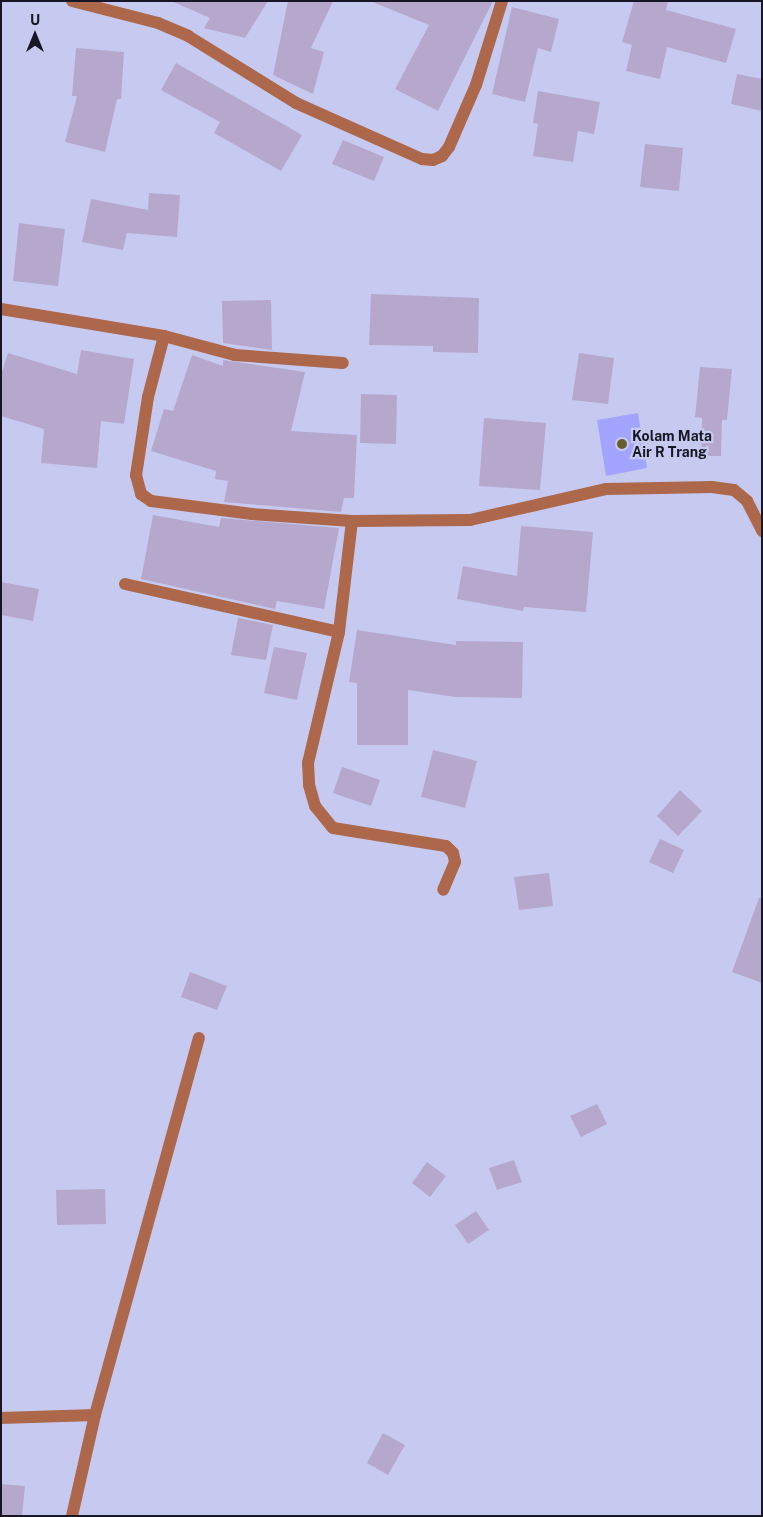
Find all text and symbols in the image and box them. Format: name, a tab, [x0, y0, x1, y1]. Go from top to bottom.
north arrow	[10, 10, 60, 60]
text: U	[30, 12, 40, 28]
place label: Kolam Mata Air R Trang	[632, 428, 712, 461]
marker: Kolam Mata Air R Trang	[616, 438, 628, 450]

